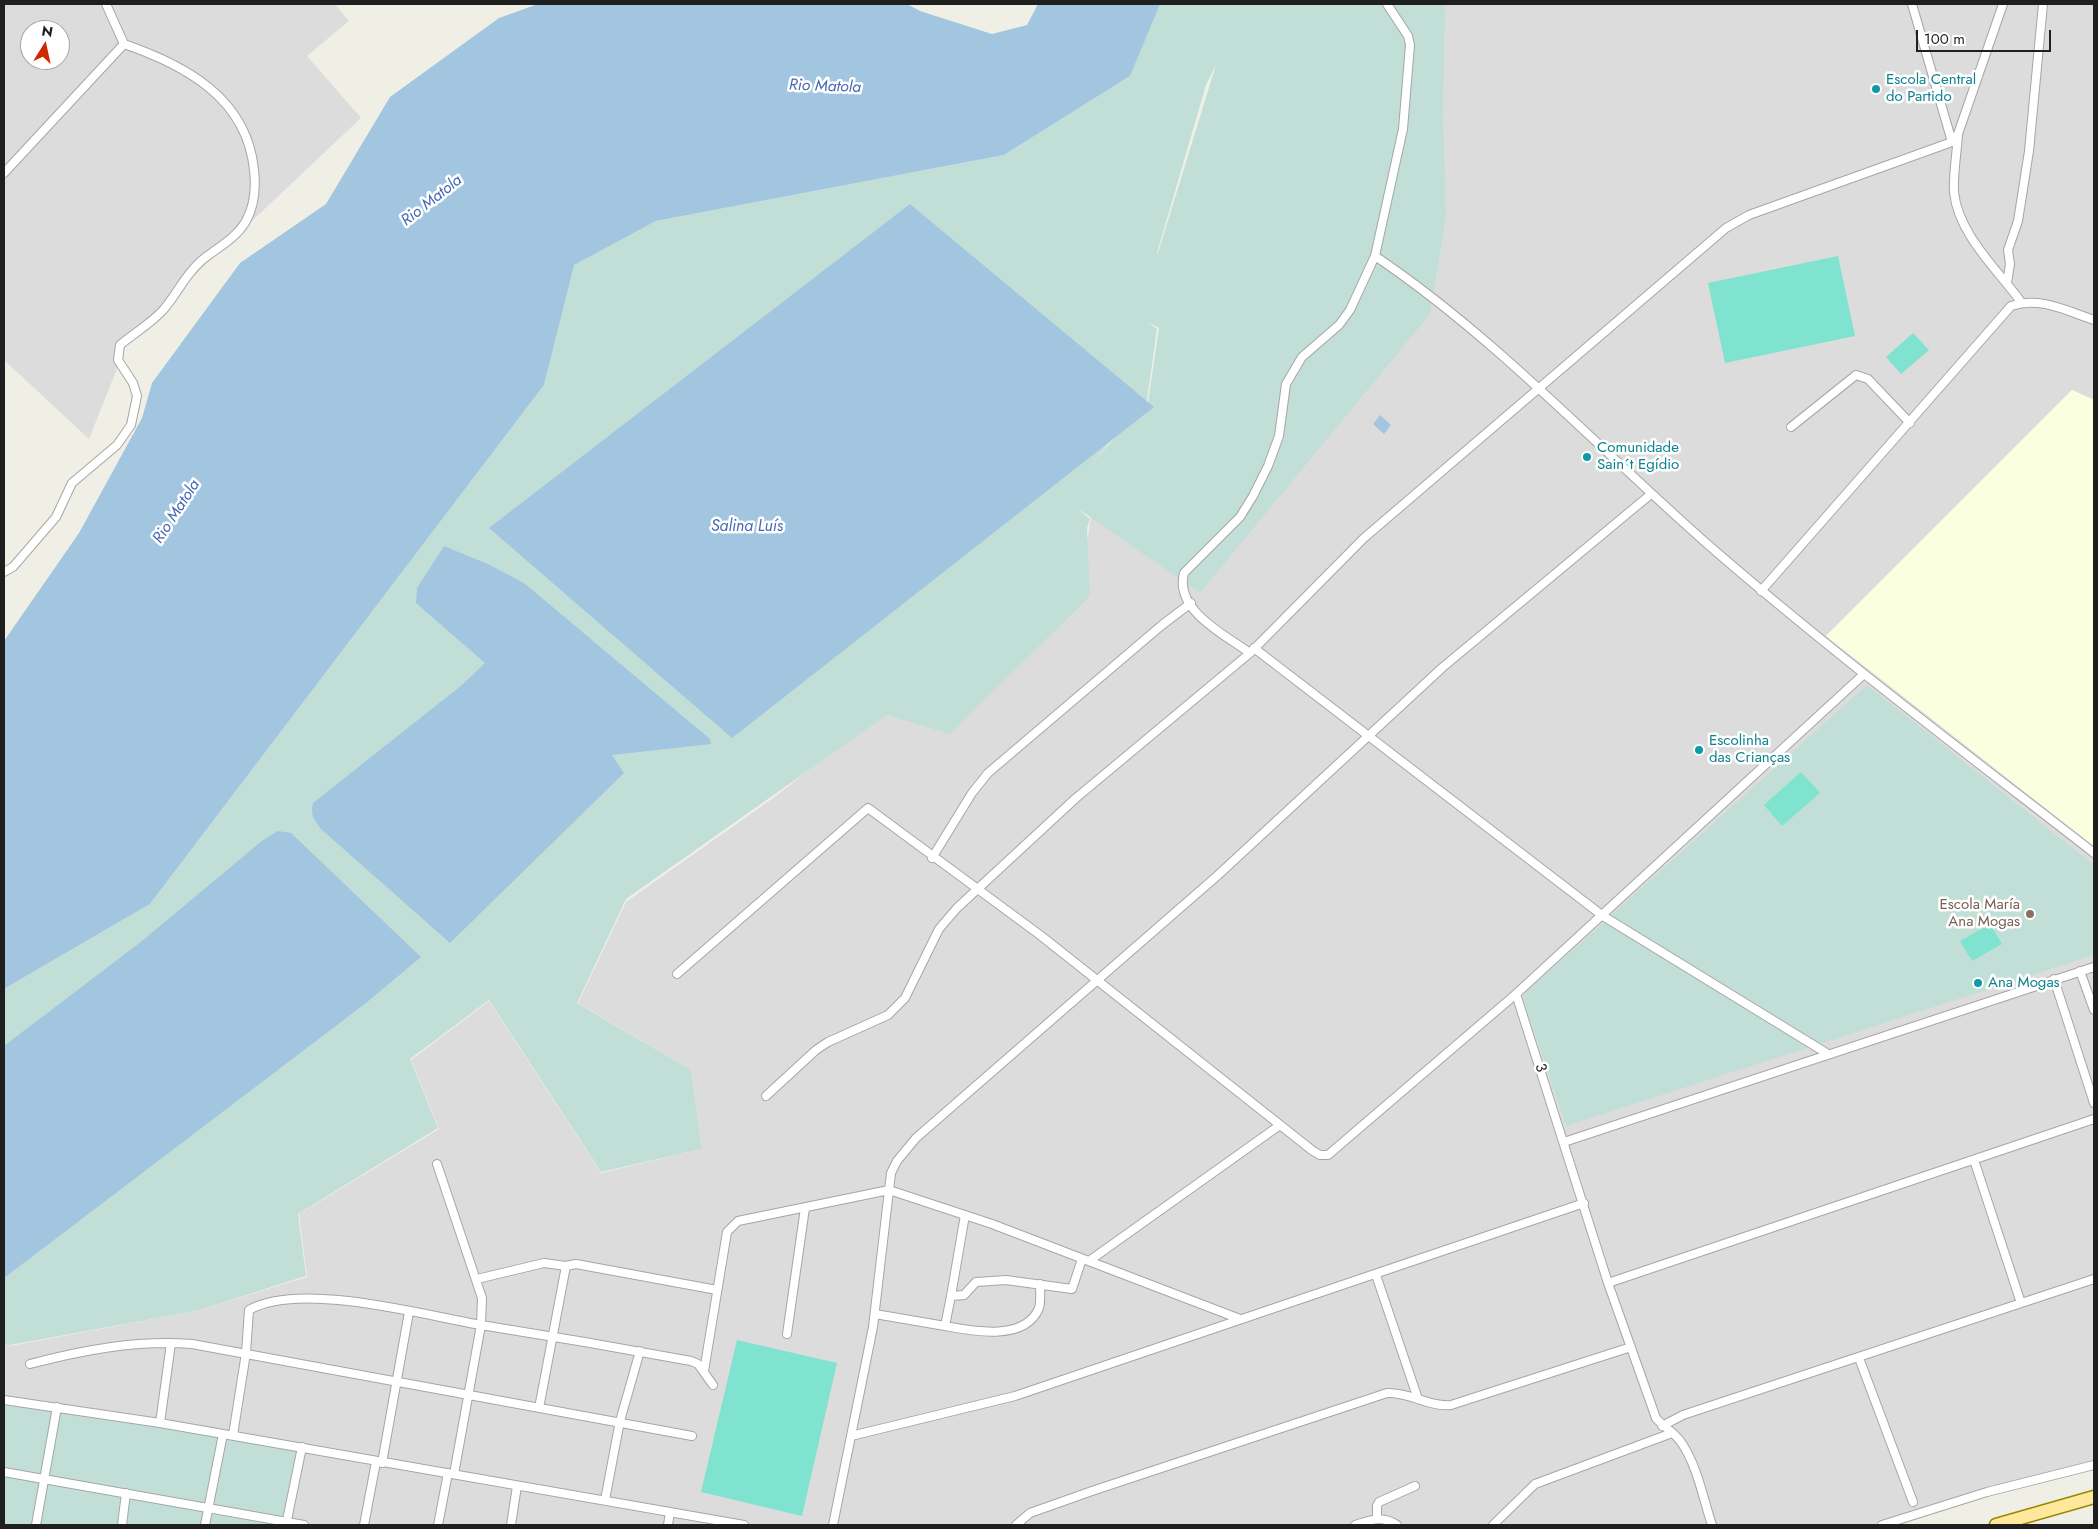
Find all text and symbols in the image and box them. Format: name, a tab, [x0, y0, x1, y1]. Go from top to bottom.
north arrow	[20, 20, 70, 70]
text: N	[40, 20, 55, 42]
scale bar	[1918, 20, 2053, 52]
text: 100 m	[1924, 28, 1965, 50]
place label: Escola Central do Partido	[1886, 71, 1976, 106]
water label: Rio Matola	[789, 76, 861, 98]
marker: Escola Central do Partido	[1870, 83, 1882, 95]
water label: Rio Matola	[398, 171, 466, 231]
place label: Comunidade Sain´t Egídio	[1597, 439, 1679, 474]
marker: Comunidade Sain´t Egídio	[1581, 451, 1593, 463]
water label: Rio Matola	[149, 477, 205, 547]
water label: Salina Luís	[711, 517, 783, 537]
place label: Escolinha das Crianças	[1709, 732, 1790, 767]
marker: Escolinha das Crianças	[1693, 744, 1705, 756]
place label: Escola María Ana Mogas	[1940, 896, 2020, 931]
marker: Escola María Ana Mogas	[2024, 908, 2036, 920]
place label: Ana Mogas	[1988, 974, 2060, 992]
marker: Ana Mogas	[1972, 977, 1984, 989]
street label: 3	[1530, 1061, 1550, 1075]

